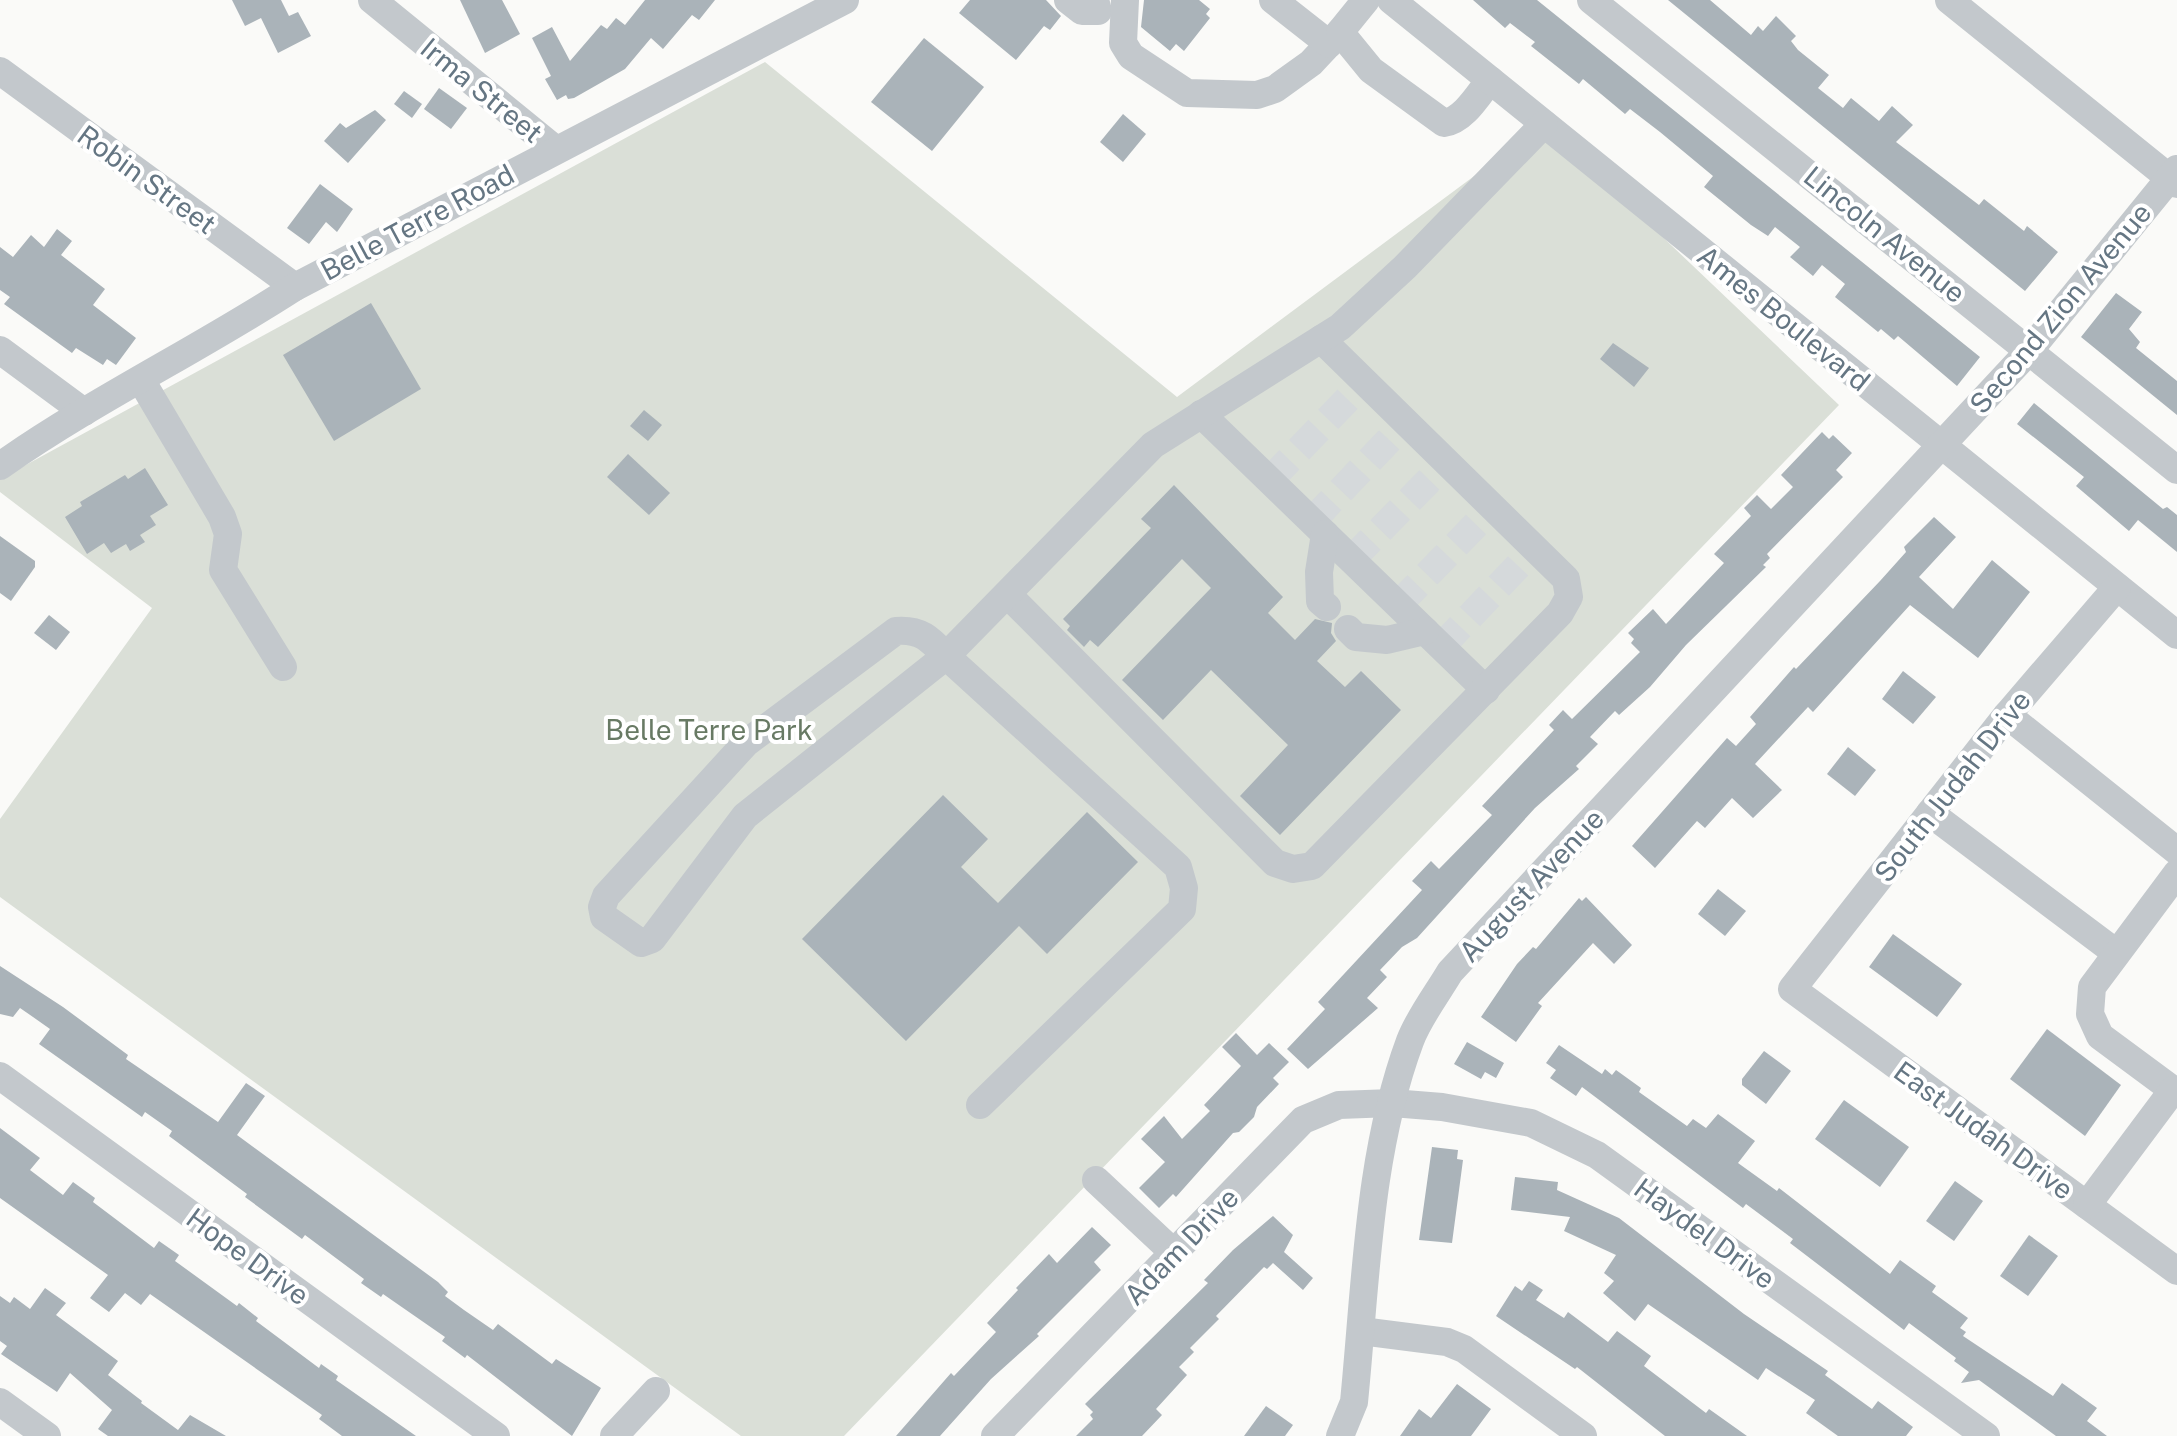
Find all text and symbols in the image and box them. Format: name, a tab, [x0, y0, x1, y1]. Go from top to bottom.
street label: Irma Street	[414, 31, 550, 149]
street label: Robin Street	[71, 118, 223, 240]
street label: Belle Terre Road	[315, 157, 519, 287]
street label: Lincoln Avenue	[1798, 159, 1972, 309]
street label: Second Zion Avenue	[1962, 196, 2158, 420]
street label: Ames Boulevard	[1691, 238, 1877, 398]
street label: South Judah Drive	[1867, 684, 2037, 888]
park label: Belle Terre Park	[605, 713, 813, 746]
street label: August Avenue	[1452, 802, 1610, 968]
street label: East Judah Drive	[1888, 1054, 2080, 1206]
street label: Haydel Drive	[1628, 1171, 1782, 1295]
street label: Adam Drive	[1117, 1181, 1245, 1311]
street label: Hope Drive	[180, 1201, 316, 1311]

